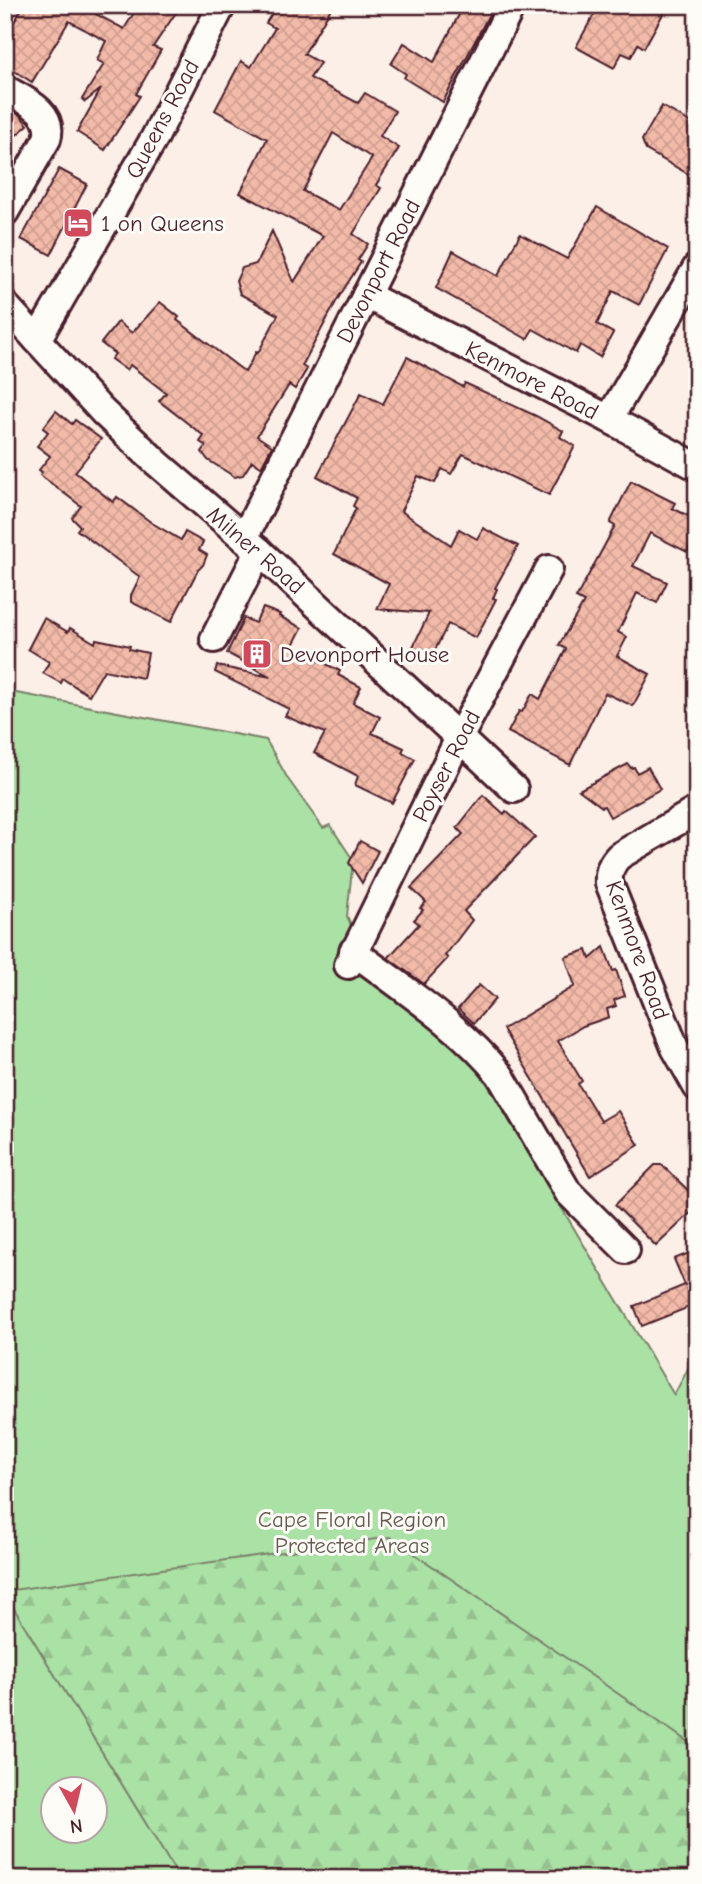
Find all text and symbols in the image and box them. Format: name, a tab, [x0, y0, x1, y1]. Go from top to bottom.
street label: Queens Road	[120, 55, 205, 183]
street label: Devonport Road	[331, 195, 426, 348]
hotel icon: 1 on Queens	[61, 206, 95, 240]
place label: 1 on Queens	[101, 210, 224, 237]
street label: Kenmore Road	[461, 335, 603, 426]
street label: Milner Road	[201, 501, 310, 600]
building icon: Devonport House	[240, 637, 274, 671]
place label: Devonport House	[280, 641, 449, 668]
street label: Poyser Road	[407, 706, 486, 827]
street label: Kenmore Road	[600, 877, 675, 1023]
park label: Cape Floral Region Protected Areas	[258, 1506, 446, 1559]
north arrow	[38, 1776, 108, 1846]
text: N	[69, 1814, 84, 1838]

